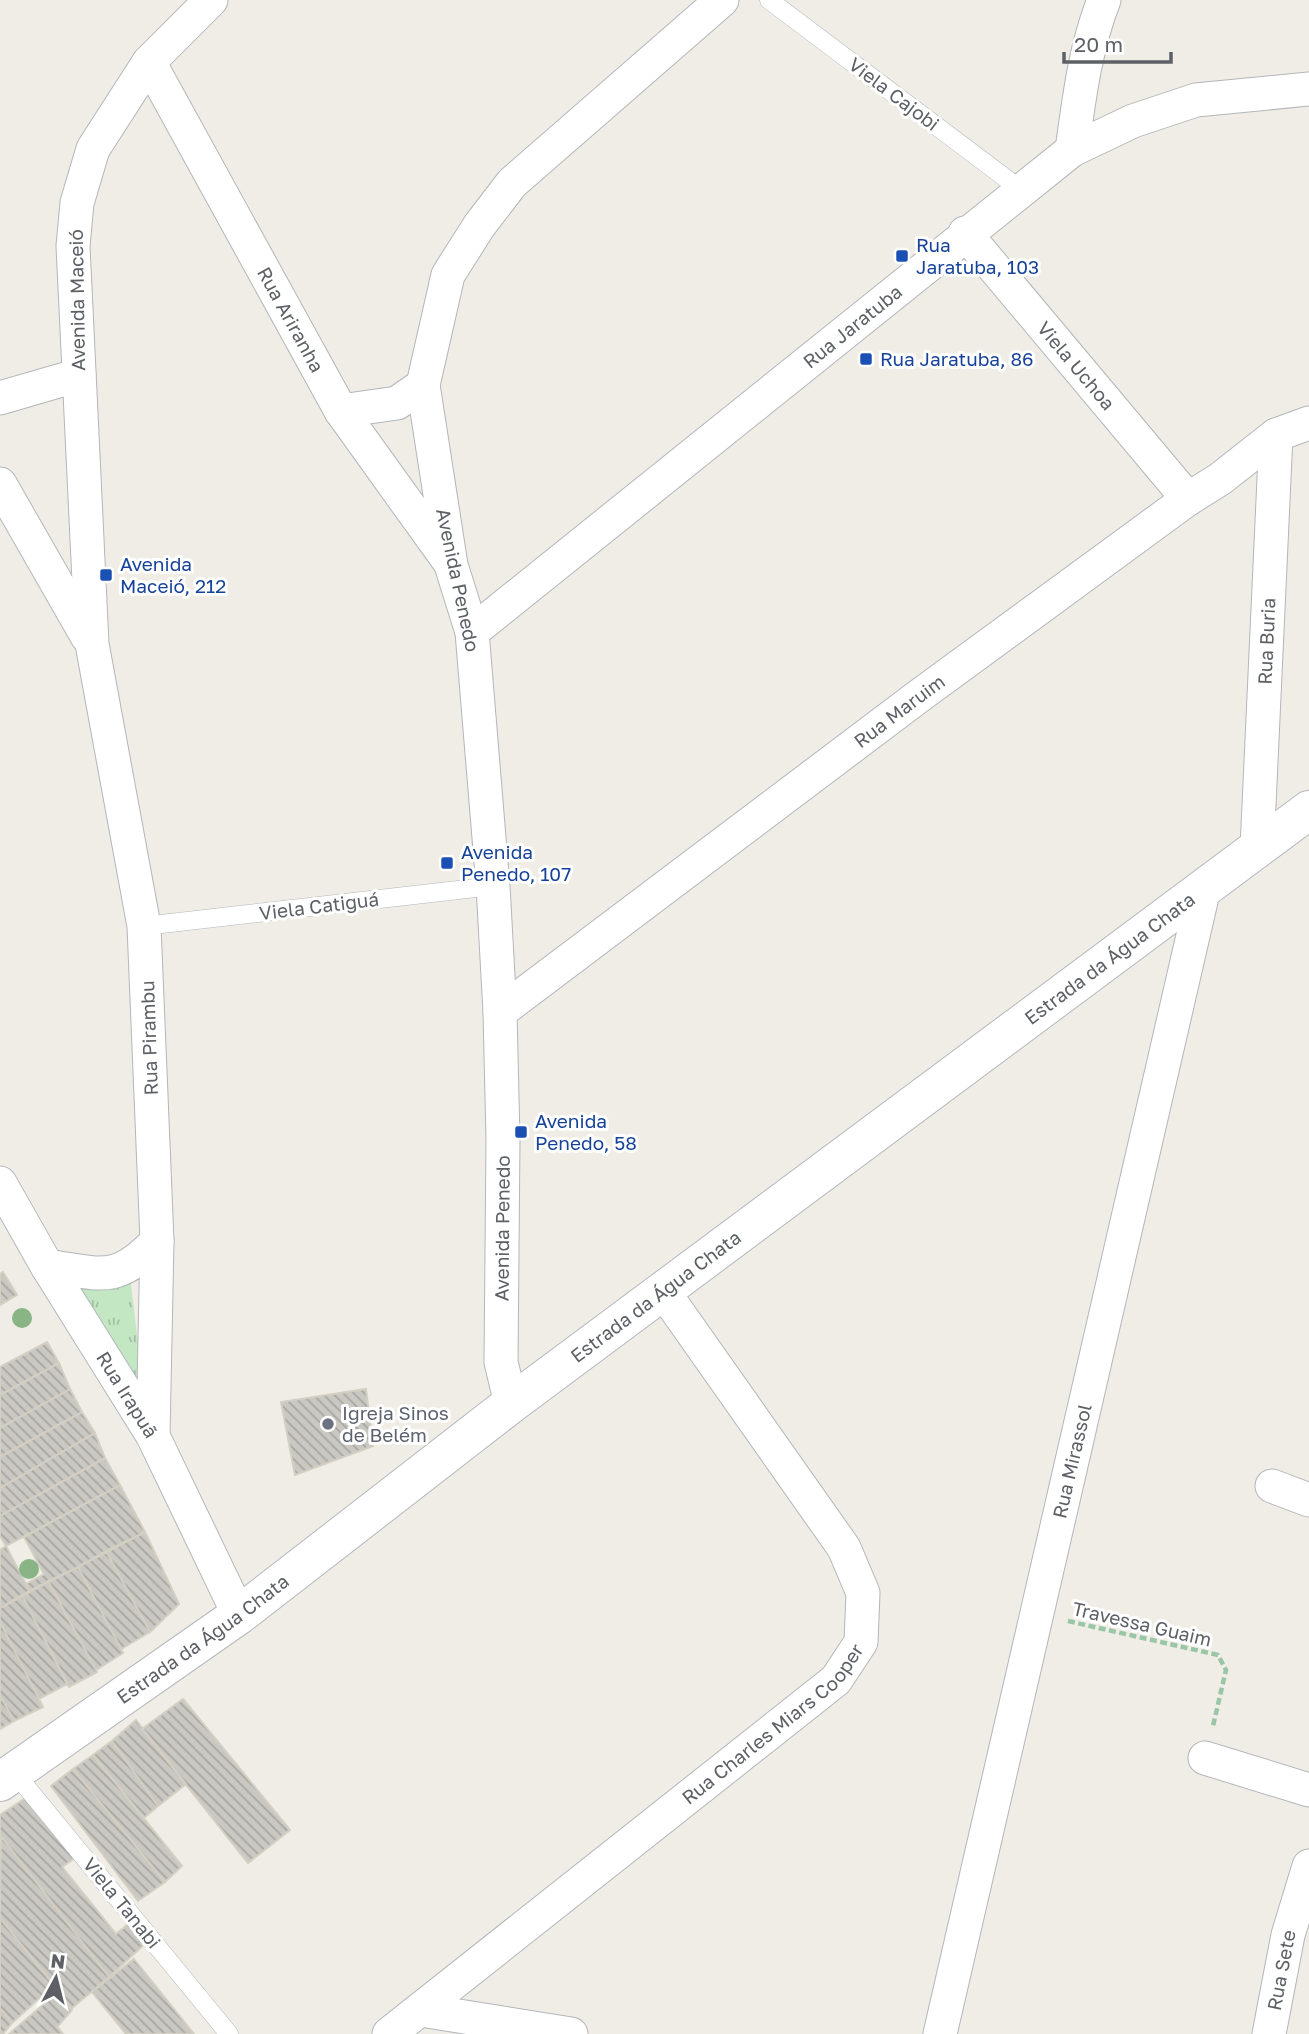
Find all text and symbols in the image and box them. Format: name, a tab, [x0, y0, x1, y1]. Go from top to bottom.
scale bar	[1064, 21, 1171, 65]
text: 20 m	[1074, 31, 1123, 57]
street label: Viela Cajobi	[845, 52, 944, 135]
street label: Avenida Maceió	[64, 229, 89, 371]
place label: Rua Jaratuba, 103	[916, 233, 1039, 278]
marker: Rua Jaratuba, 103	[894, 248, 910, 264]
street label: Rua Ariranha	[253, 263, 329, 376]
street label: Rua Jaratuba	[798, 279, 906, 373]
street label: Viela Uchoa	[1033, 316, 1120, 414]
place label: Rua Jaratuba, 86	[880, 347, 1034, 370]
marker: Rua Jaratuba, 86	[858, 351, 874, 367]
street label: Avenida Penedo	[432, 506, 485, 654]
place label: Avenida Maceió, 212	[120, 552, 226, 597]
marker: Avenida Maceió, 212	[98, 567, 114, 583]
street label: Rua Buria	[1253, 597, 1280, 685]
street label: Rua Maruim	[849, 669, 949, 752]
place label: Avenida Penedo, 107	[461, 840, 571, 885]
marker: Avenida Penedo, 107	[439, 855, 455, 871]
street label: Viela Catiguá	[258, 887, 380, 924]
street label: Estrada da Água Chata	[1020, 887, 1199, 1029]
street label: Rua Pirambu	[135, 980, 162, 1096]
place label: Avenida Penedo, 58	[535, 1109, 637, 1154]
marker: Avenida Penedo, 58	[513, 1124, 529, 1140]
street label: Avenida Penedo	[490, 1155, 514, 1301]
street label: Estrada da Água Chata	[566, 1225, 745, 1367]
street label: Rua Irapuã	[92, 1347, 163, 1442]
place label: Igreja Sinos de Belém	[342, 1401, 449, 1446]
street label: Rua Mirassol	[1047, 1401, 1096, 1520]
marker: Igreja Sinos de Belém	[320, 1416, 336, 1432]
street label: Estrada da Água Chata	[112, 1569, 293, 1708]
street label: Travessa Guaim	[1070, 1596, 1214, 1651]
street label: Rua Charles Miars Cooper	[677, 1639, 868, 1809]
street label: Viela Tanabi	[79, 1853, 166, 1953]
street label: Rua Sete	[1262, 1928, 1300, 2012]
north arrow	[21, 1943, 91, 2013]
text: N	[50, 1948, 67, 1973]

